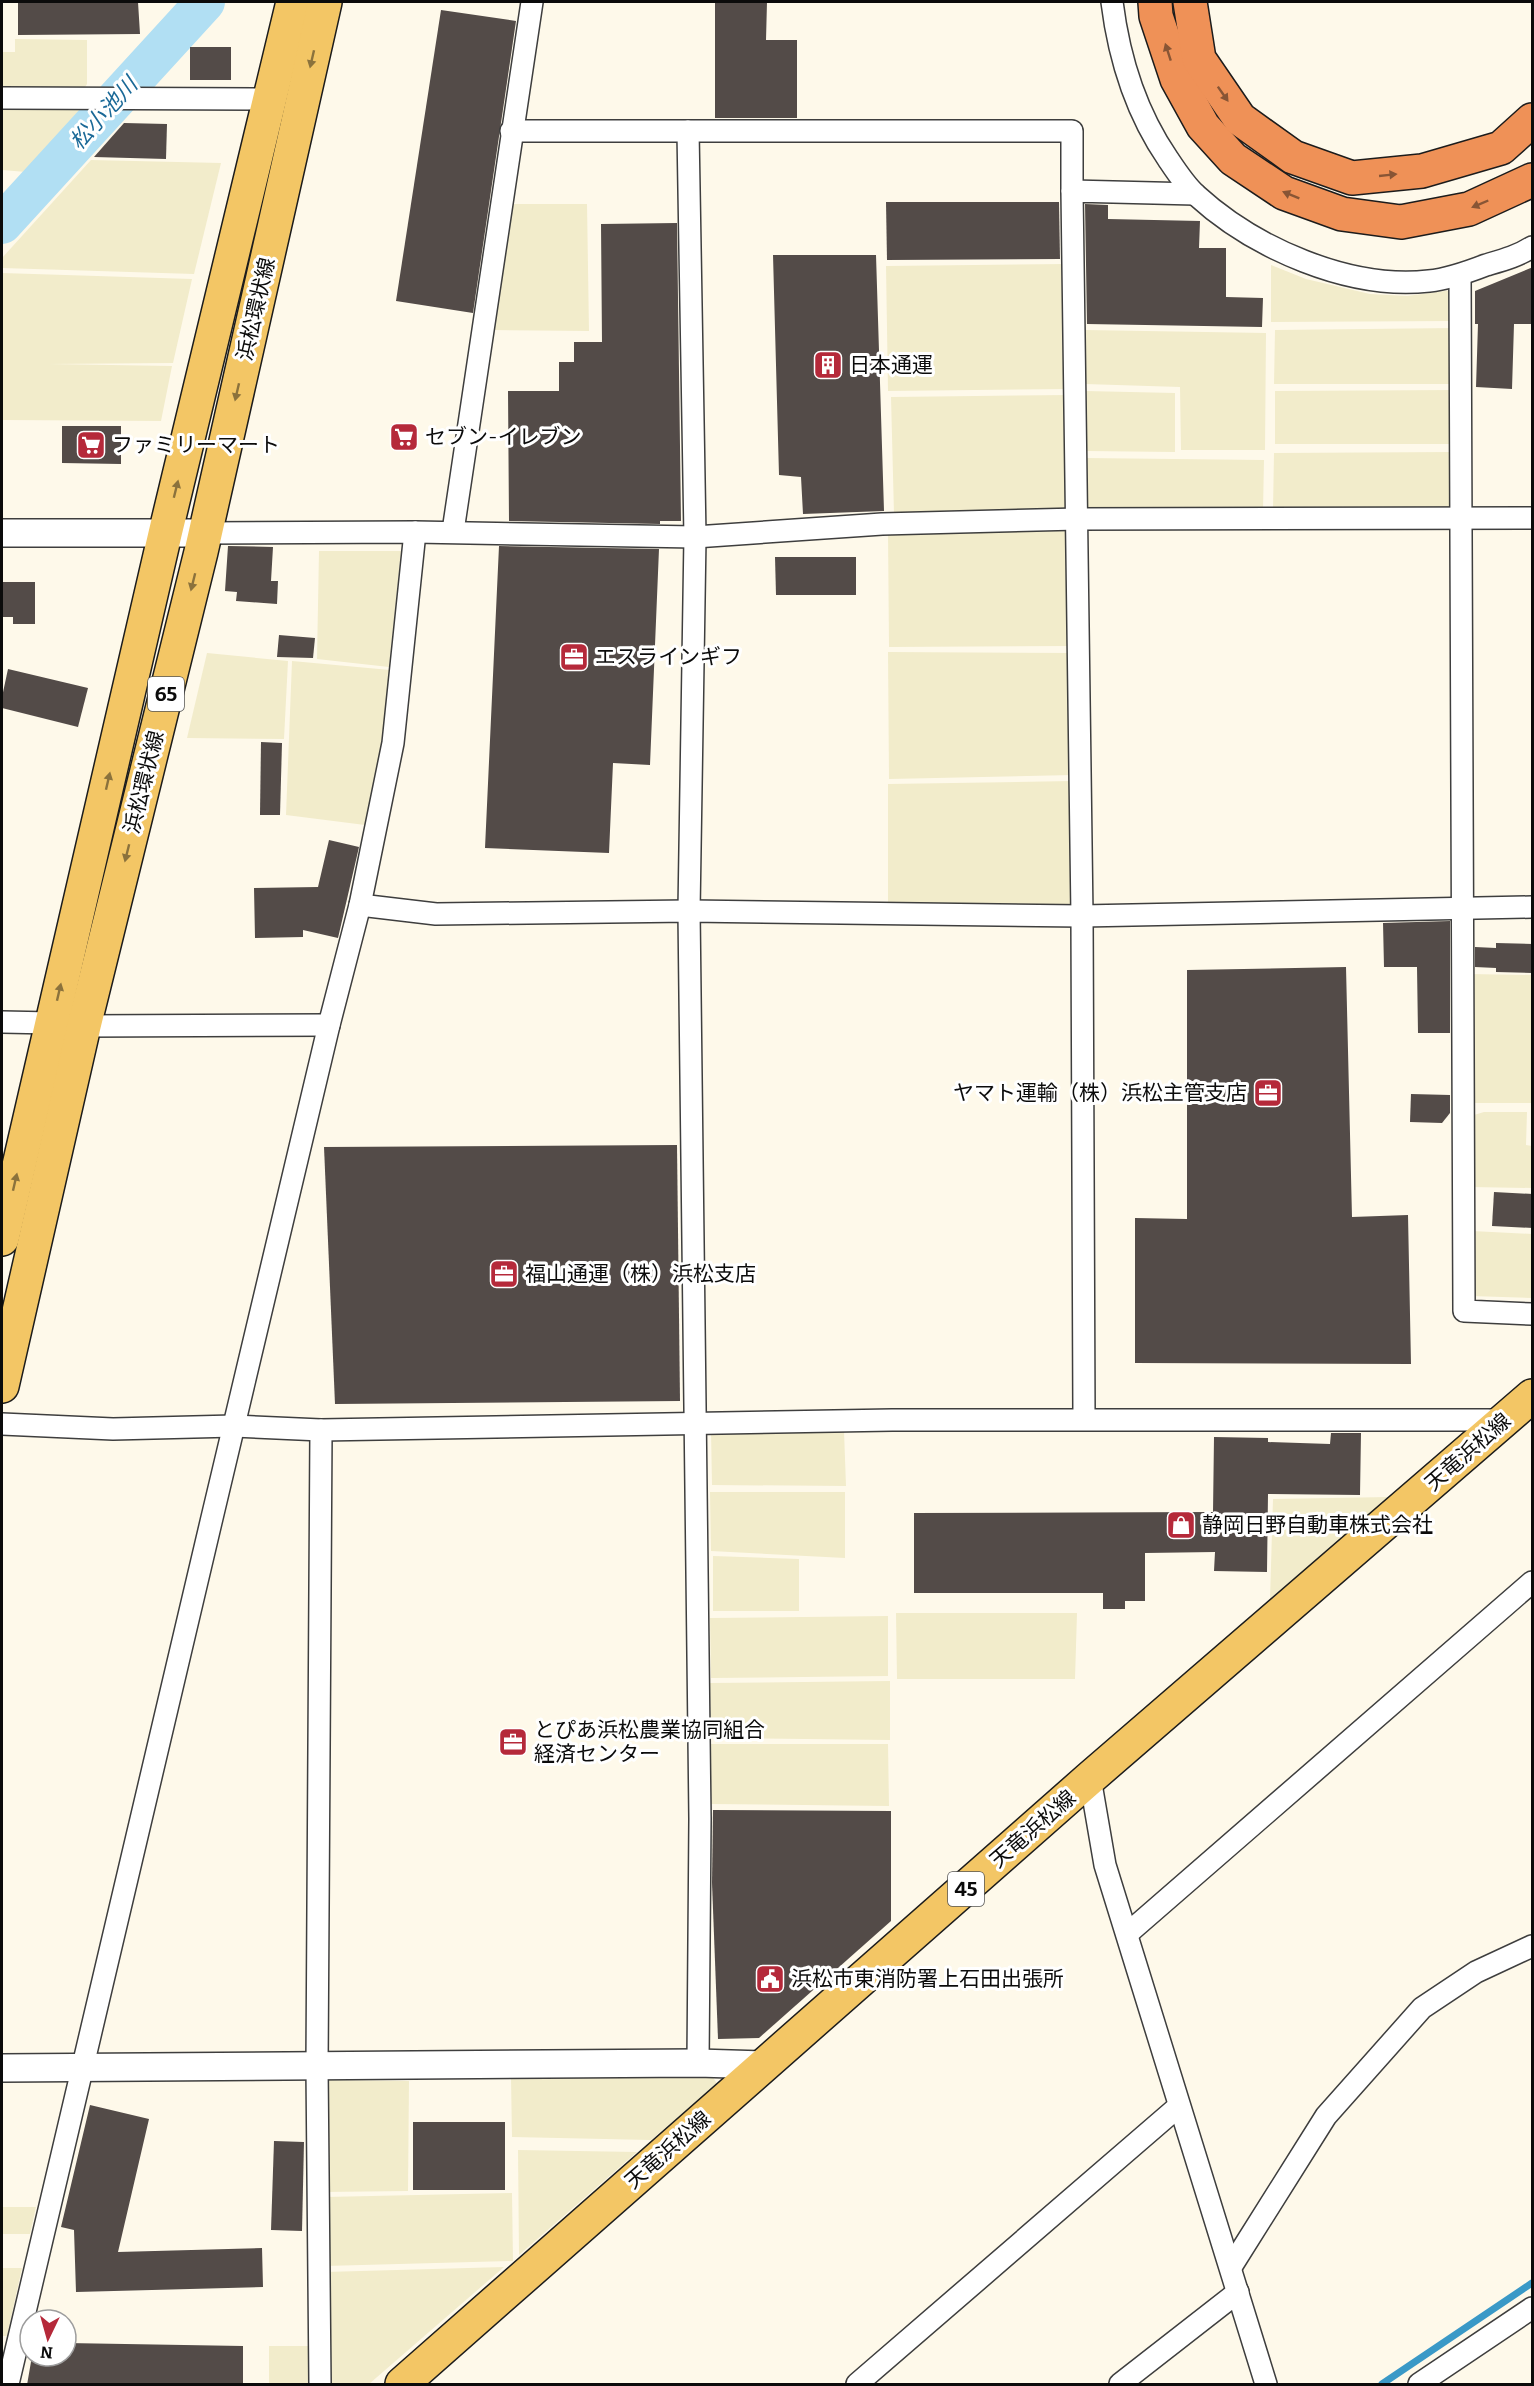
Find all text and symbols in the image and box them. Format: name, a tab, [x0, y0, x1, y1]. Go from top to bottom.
one-way arrow	[1162, 43, 1172, 61]
one-way arrow	[307, 49, 317, 68]
water label: 松小池川	[64, 70, 144, 155]
one-way arrow	[1217, 85, 1229, 101]
one-way arrow	[1379, 170, 1398, 180]
one-way arrow	[1282, 190, 1300, 199]
one-way arrow	[1470, 199, 1488, 209]
street label: 浜松環状線	[232, 255, 280, 363]
building icon: 日本通運	[812, 349, 844, 381]
place label: 日本通運	[849, 352, 933, 378]
one-way arrow	[232, 383, 241, 402]
supermarket icon: セブン-イレブン	[388, 421, 420, 453]
place label: セブン-イレブン	[425, 424, 582, 450]
supermarket icon: ファミリーマート	[75, 429, 107, 461]
place label: ファミリーマート	[112, 432, 280, 458]
one-way arrow	[171, 480, 181, 498]
one-way arrow	[188, 573, 198, 591]
office icon: エスラインギフ	[558, 641, 590, 673]
place label: エスラインギフ	[595, 644, 742, 670]
road number: 65	[148, 677, 184, 711]
street label: 浜松環状線	[119, 728, 169, 836]
one-way arrow	[103, 772, 113, 790]
one-way arrow	[121, 844, 131, 862]
one-way arrow	[55, 982, 64, 1001]
office icon: ヤマト運輸（株）浜松主管支店	[1252, 1077, 1284, 1109]
place label: ヤマト運輸（株）浜松主管支店	[953, 1080, 1247, 1106]
one-way arrow	[10, 1172, 20, 1191]
office icon: 福山通運（株）浜松支店	[488, 1258, 520, 1290]
place label: 福山通運（株）浜松支店	[525, 1261, 756, 1287]
street label: 天竜浜松線	[1420, 1408, 1516, 1496]
shop icon: 静岡日野自動車株式会社	[1165, 1509, 1197, 1541]
place label: 静岡日野自動車株式会社	[1202, 1512, 1433, 1538]
place label: とぴあ浜松農業協同組合 経済センター	[534, 1717, 765, 1767]
office icon: とぴあ浜松農業協同組合 経済センター	[497, 1726, 529, 1758]
street label: 天竜浜松線	[985, 1785, 1081, 1873]
road number: 45	[948, 1872, 984, 1906]
public building icon: 浜松市東消防署上石田出張所	[754, 1963, 786, 1995]
place label: 浜松市東消防署上石田出張所	[791, 1966, 1064, 1992]
street label: 天竜浜松線	[620, 2106, 716, 2194]
north arrow	[18, 2308, 78, 2368]
text: N	[40, 2342, 54, 2362]

